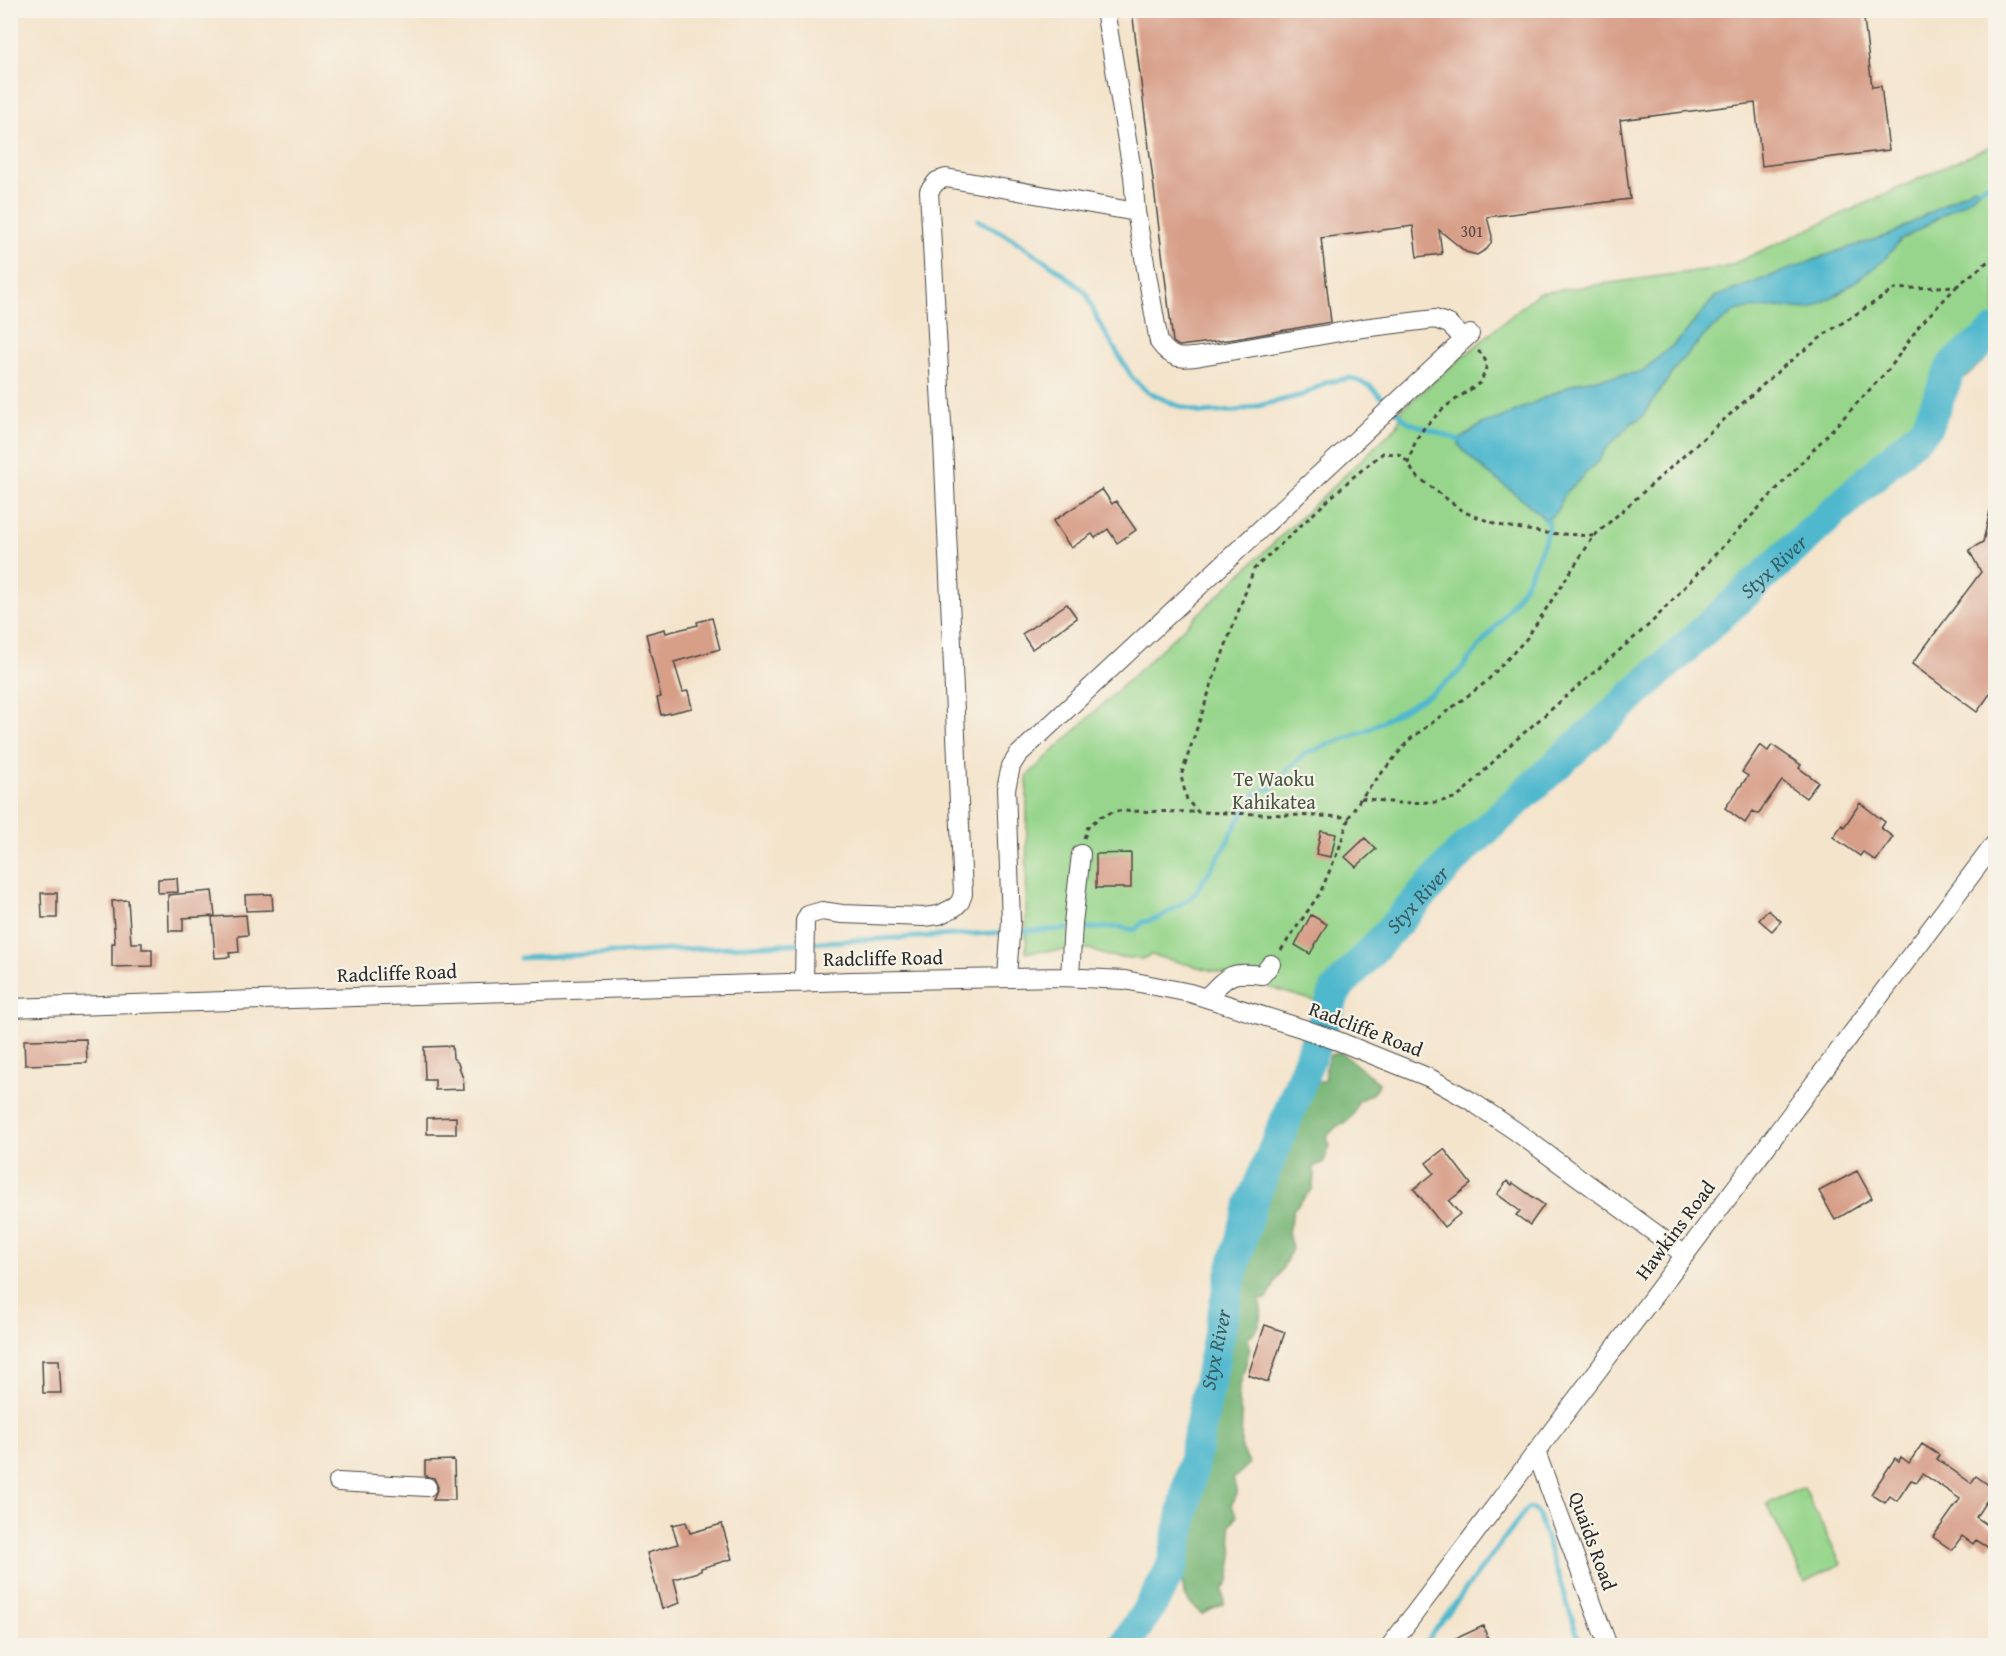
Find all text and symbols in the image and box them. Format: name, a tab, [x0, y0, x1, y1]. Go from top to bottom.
house number: 301	[1460, 219, 1484, 243]
water label: Styx River	[1733, 527, 1815, 605]
park label: Te Waoku Kahikatea	[1232, 764, 1316, 816]
water label: Styx River	[1378, 858, 1457, 940]
street label: Radcliffe Road	[823, 942, 944, 973]
street label: Radcliffe Road	[337, 956, 458, 989]
street label: Radcliffe Road	[1305, 994, 1428, 1064]
street label: Hawkins Road	[1628, 1174, 1722, 1285]
water label: Styx River	[1192, 1305, 1239, 1393]
street label: Quaids Road	[1562, 1488, 1625, 1594]

